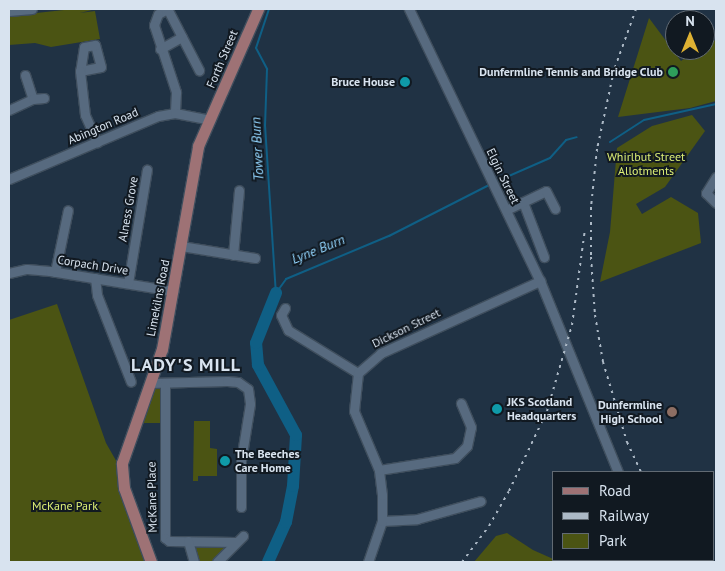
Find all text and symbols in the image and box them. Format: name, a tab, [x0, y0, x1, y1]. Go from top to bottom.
north arrow	[665, 10, 715, 60]
text: N	[685, 12, 695, 30]
street label: Forth Street	[203, 28, 241, 90]
place label: Dunfermline Tennis and Bridge Club	[479, 65, 663, 79]
marker: Dunfermline Tennis and Bridge Club	[667, 66, 679, 78]
place label: Bruce House	[331, 75, 395, 89]
marker: Bruce House	[399, 76, 411, 88]
street label: Abington Road	[66, 105, 140, 147]
water label: Tower Burn	[247, 117, 267, 181]
street label: Elgin Street	[483, 146, 523, 206]
park label: Whirlbut Street Allotments	[607, 150, 685, 178]
street label: Alness Grove	[115, 175, 141, 243]
water label: Lyne Burn	[289, 231, 347, 267]
street label: Corpach Drive	[57, 252, 129, 278]
street label: Limekilns Road	[143, 258, 173, 338]
street label: Dickson Street	[370, 305, 442, 351]
district label: LADY'S MILL	[130, 354, 242, 376]
place label: JKS Scotland Headquarters	[507, 395, 576, 423]
place label: Dunfermline High School	[598, 398, 662, 426]
marker: JKS Scotland Headquarters	[491, 403, 503, 415]
marker: Dunfermline High School	[666, 406, 678, 418]
place label: The Beeches Care Home	[235, 447, 300, 475]
marker: The Beeches Care Home	[219, 455, 231, 467]
street label: McKane Place	[144, 461, 160, 533]
legend	[552, 471, 715, 561]
text: Road	[599, 481, 631, 500]
park label: McKane Park	[32, 499, 98, 513]
text: Railway	[599, 506, 649, 525]
text: Park	[599, 531, 627, 550]

